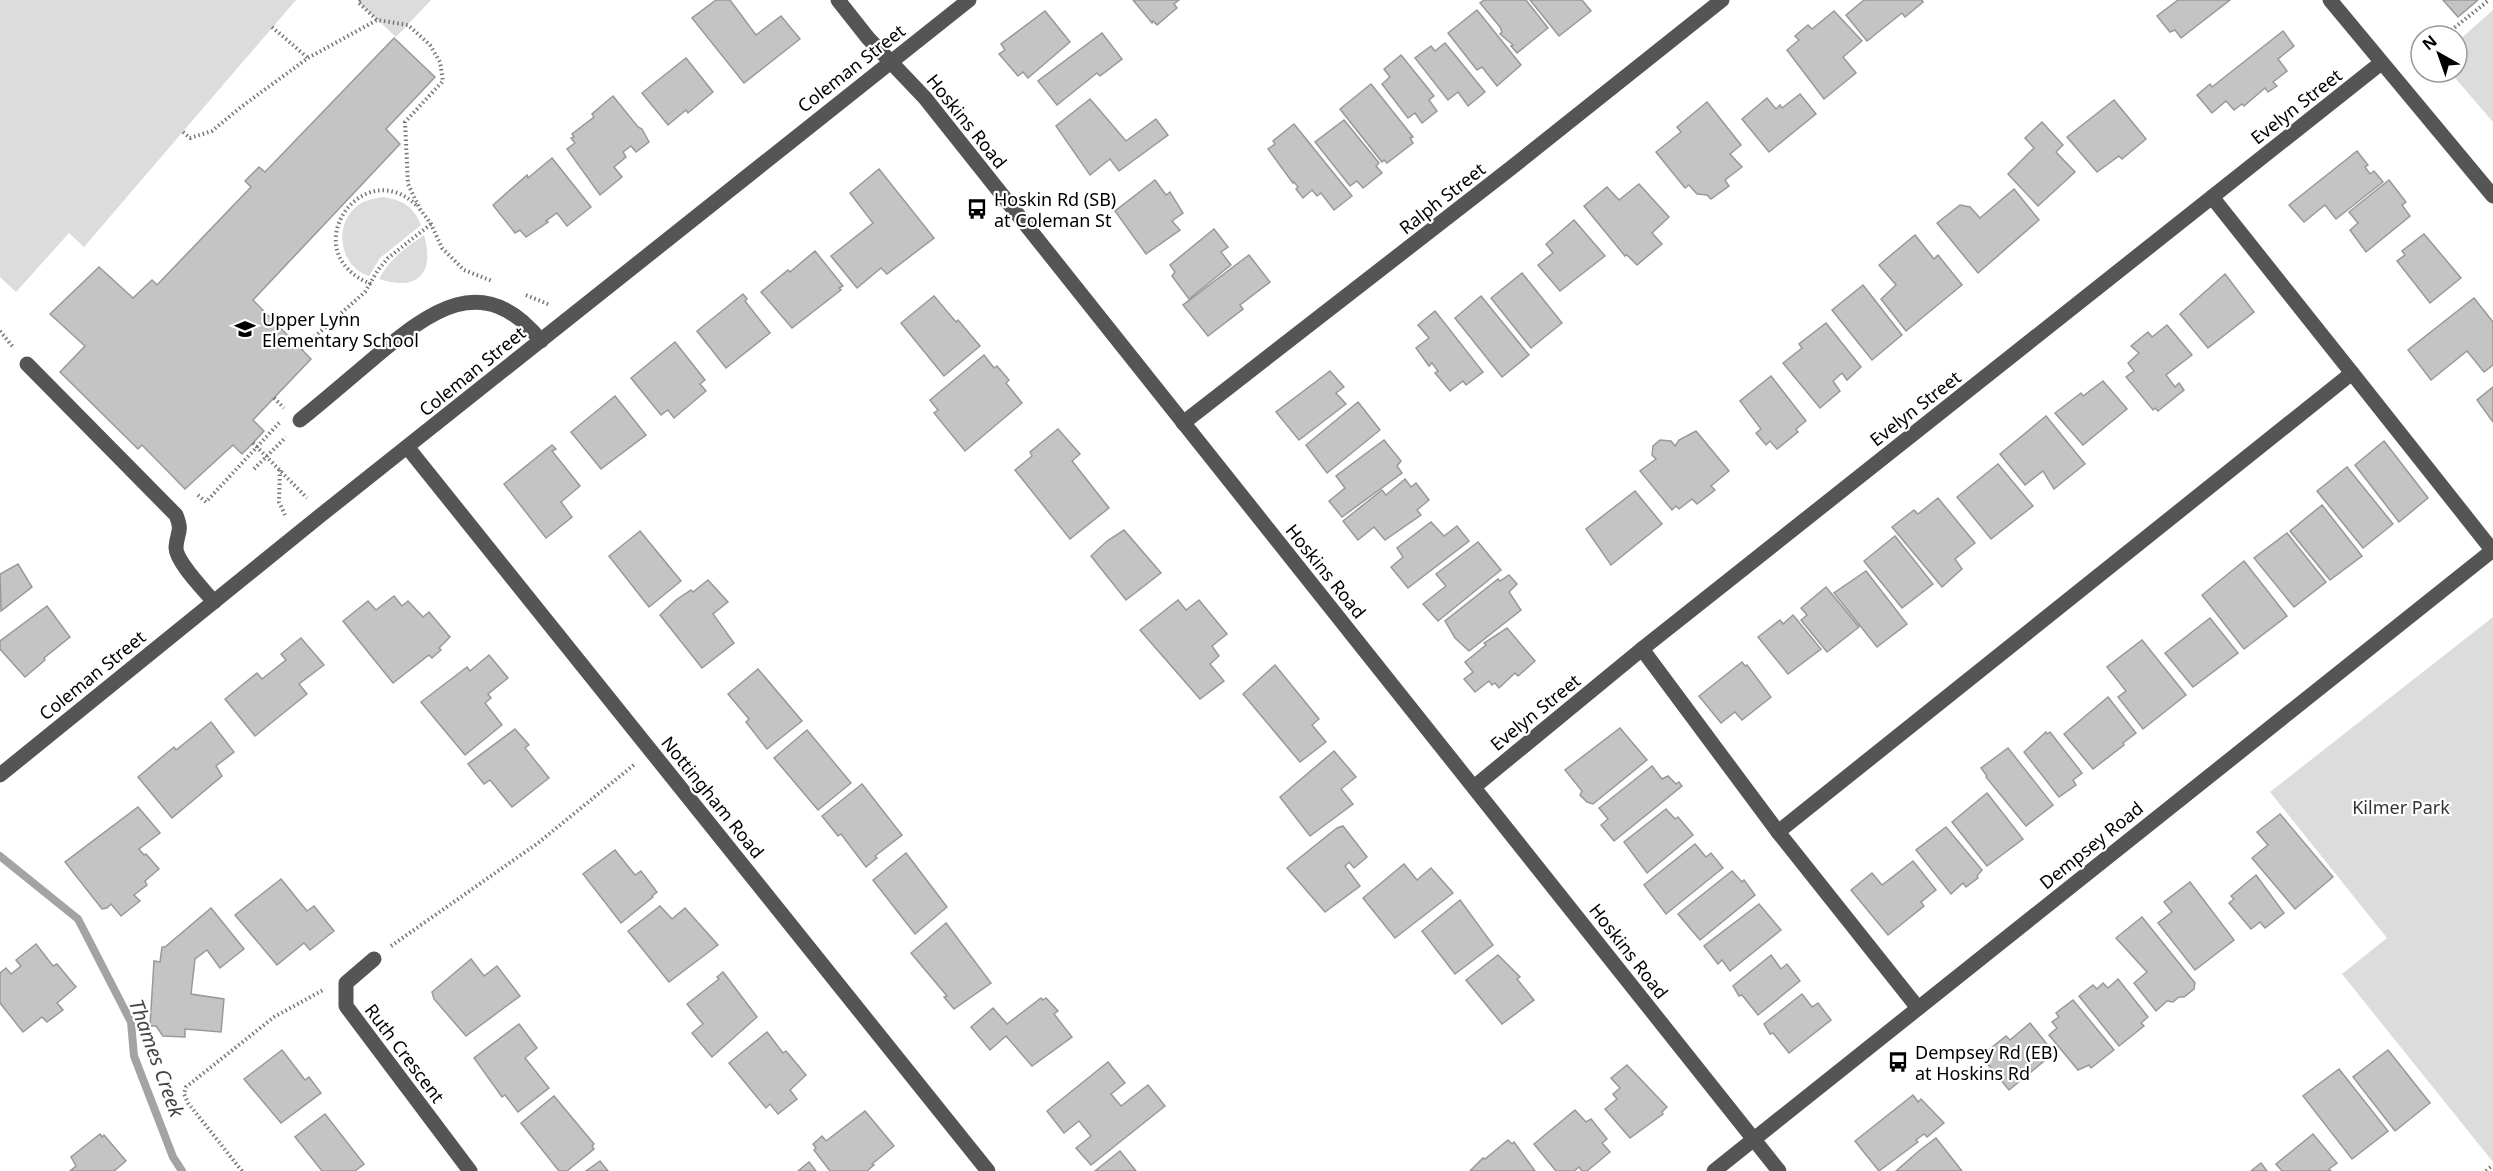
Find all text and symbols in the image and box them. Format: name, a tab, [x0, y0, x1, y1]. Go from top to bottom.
street label: Coleman Street	[792, 18, 910, 117]
north arrow	[2409, 24, 2469, 84]
text: N	[2417, 30, 2441, 55]
street label: Evelyn Street	[2246, 63, 2347, 149]
street label: Hoskins Road	[922, 69, 1012, 173]
street label: Ralph Street	[1394, 157, 1490, 239]
place label: Hoskin Rd (SB) at Coleman St	[994, 187, 1116, 232]
bus stop icon: Hoskin Rd (SB) at Coleman St	[965, 197, 989, 221]
place label: Upper Lynn Elementary School	[262, 307, 419, 352]
school or university icon: Upper Lynn Elementary School	[233, 317, 257, 341]
street label: Coleman Street	[414, 320, 530, 421]
street label: Evelyn Street	[1865, 365, 1966, 451]
street label: Hoskins Road	[1281, 519, 1371, 623]
street label: Coleman Street	[34, 624, 150, 725]
street label: Evelyn Street	[1485, 668, 1585, 756]
street label: Nottingham Road	[656, 731, 770, 863]
park label: Kilmer Park	[2352, 795, 2450, 819]
street label: Dempsey Road	[2034, 796, 2148, 894]
street label: Hoskins Road	[1584, 898, 1674, 1004]
water label: Thames Creek	[123, 995, 191, 1122]
street label: Ruth Crescent	[360, 999, 450, 1108]
place label: Dempsey Rd (EB) at Hoskins Rd	[1915, 1040, 2058, 1085]
bus stop icon: Dempsey Rd (EB) at Hoskins Rd	[1886, 1050, 1910, 1074]

